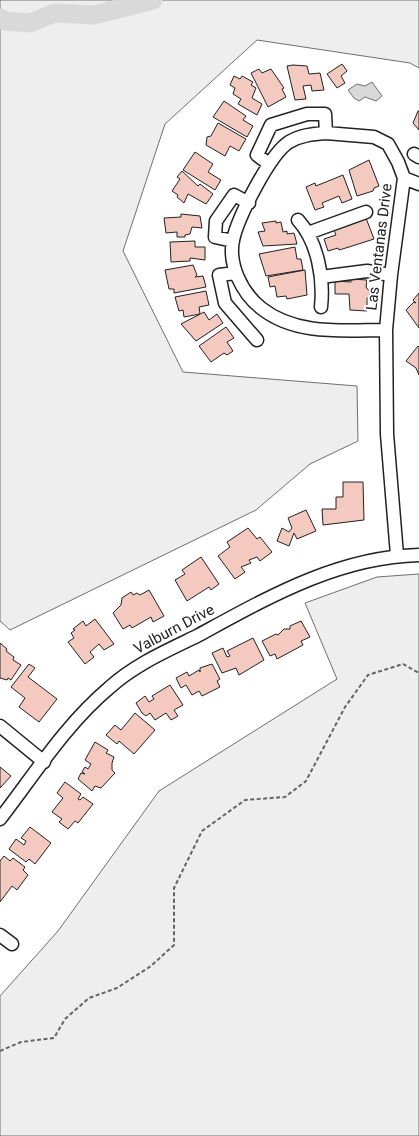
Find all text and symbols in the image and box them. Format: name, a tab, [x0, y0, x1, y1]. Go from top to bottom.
street label: Las Ventanas Drive	[362, 182, 396, 312]
street label: Valburn Drive	[131, 600, 217, 658]

